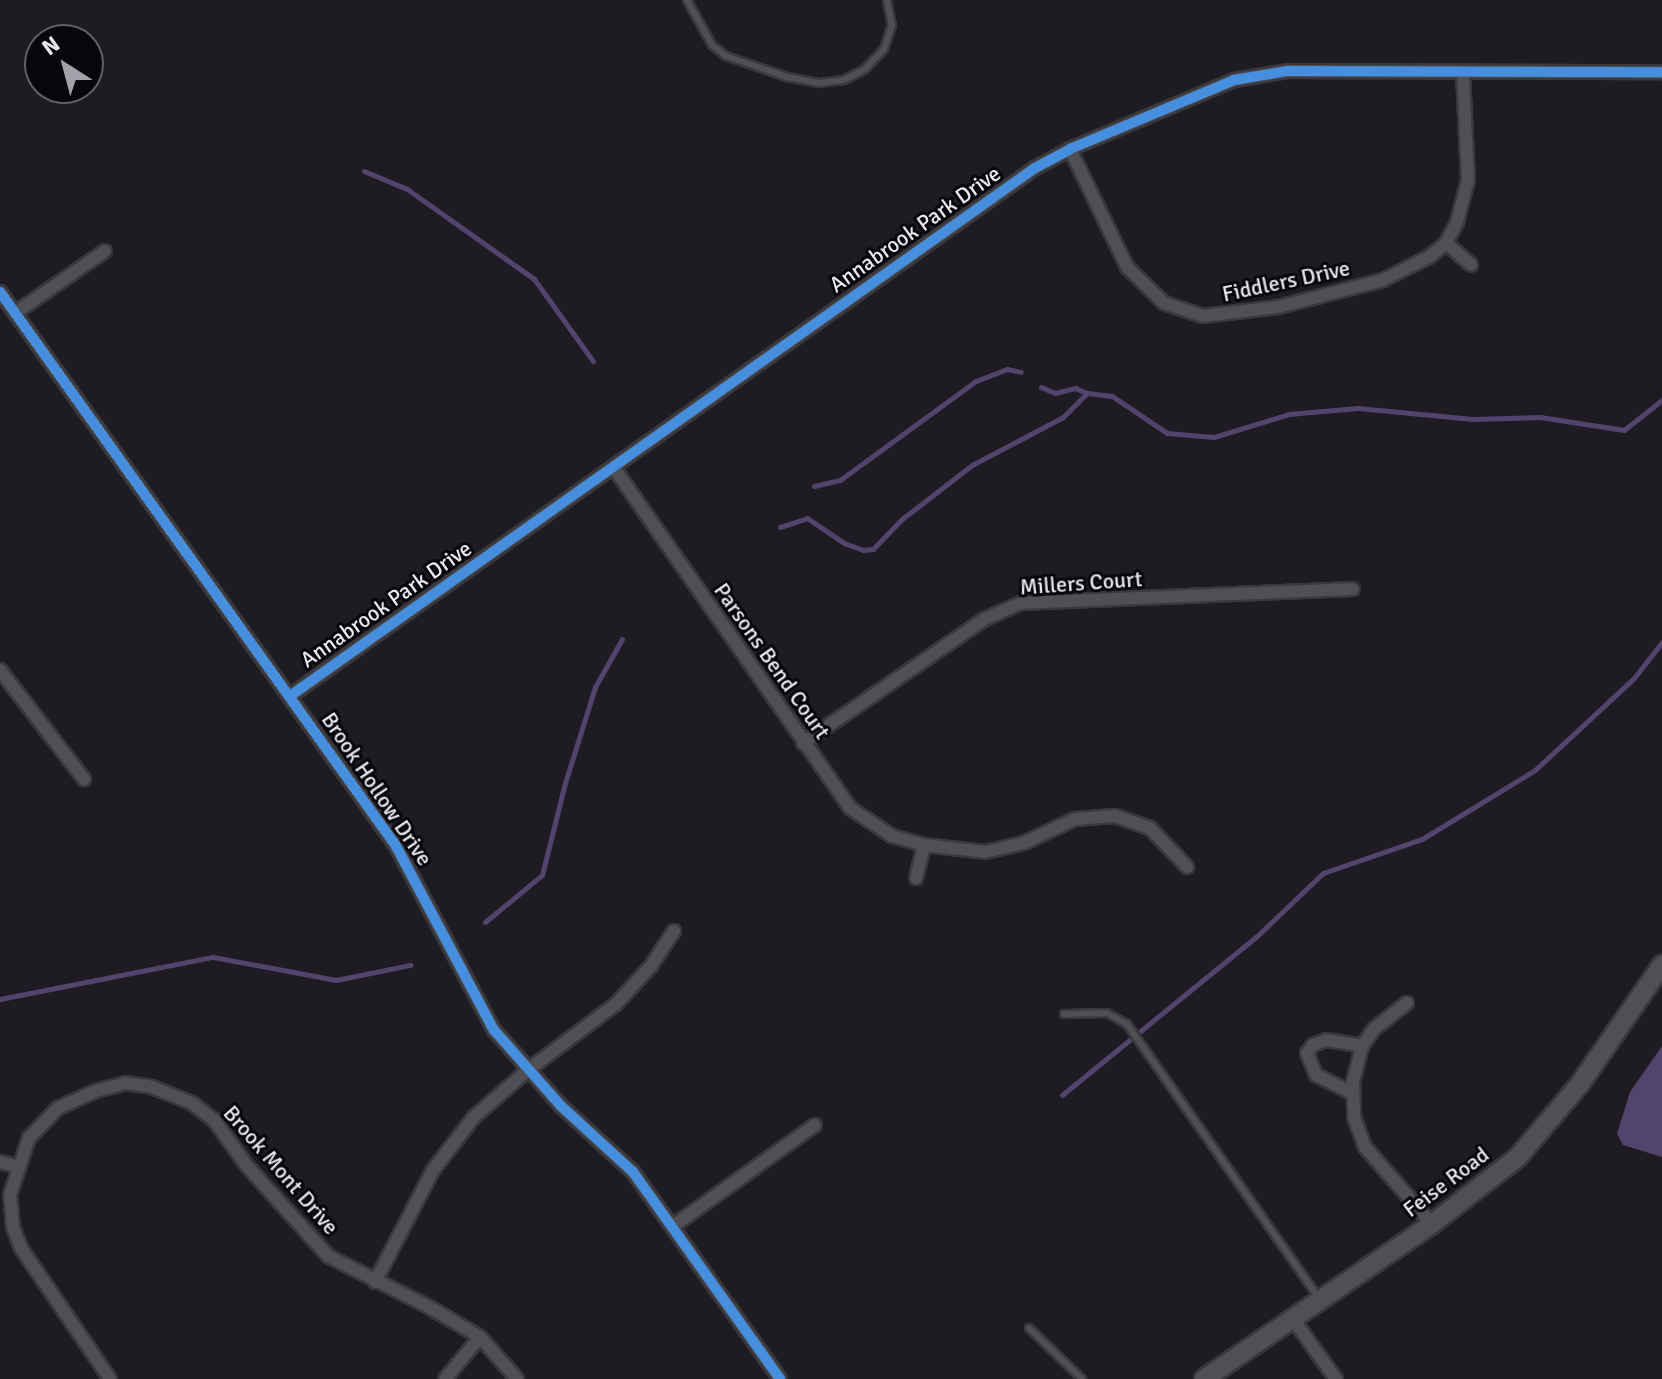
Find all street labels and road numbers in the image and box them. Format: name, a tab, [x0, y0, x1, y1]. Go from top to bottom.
street label: Annabrook Park Drive	[824, 160, 1006, 298]
street label: Fiddlers Drive	[1220, 255, 1352, 307]
street label: Annabrook Park Drive	[295, 535, 477, 673]
street label: Millers Court	[1019, 566, 1143, 600]
street label: Parsons Bend Court	[708, 578, 836, 744]
street label: Brook Hollow Drive	[316, 707, 438, 871]
street label: Brook Mont Drive	[218, 1100, 344, 1240]
street label: Feise Road	[1398, 1141, 1494, 1223]

